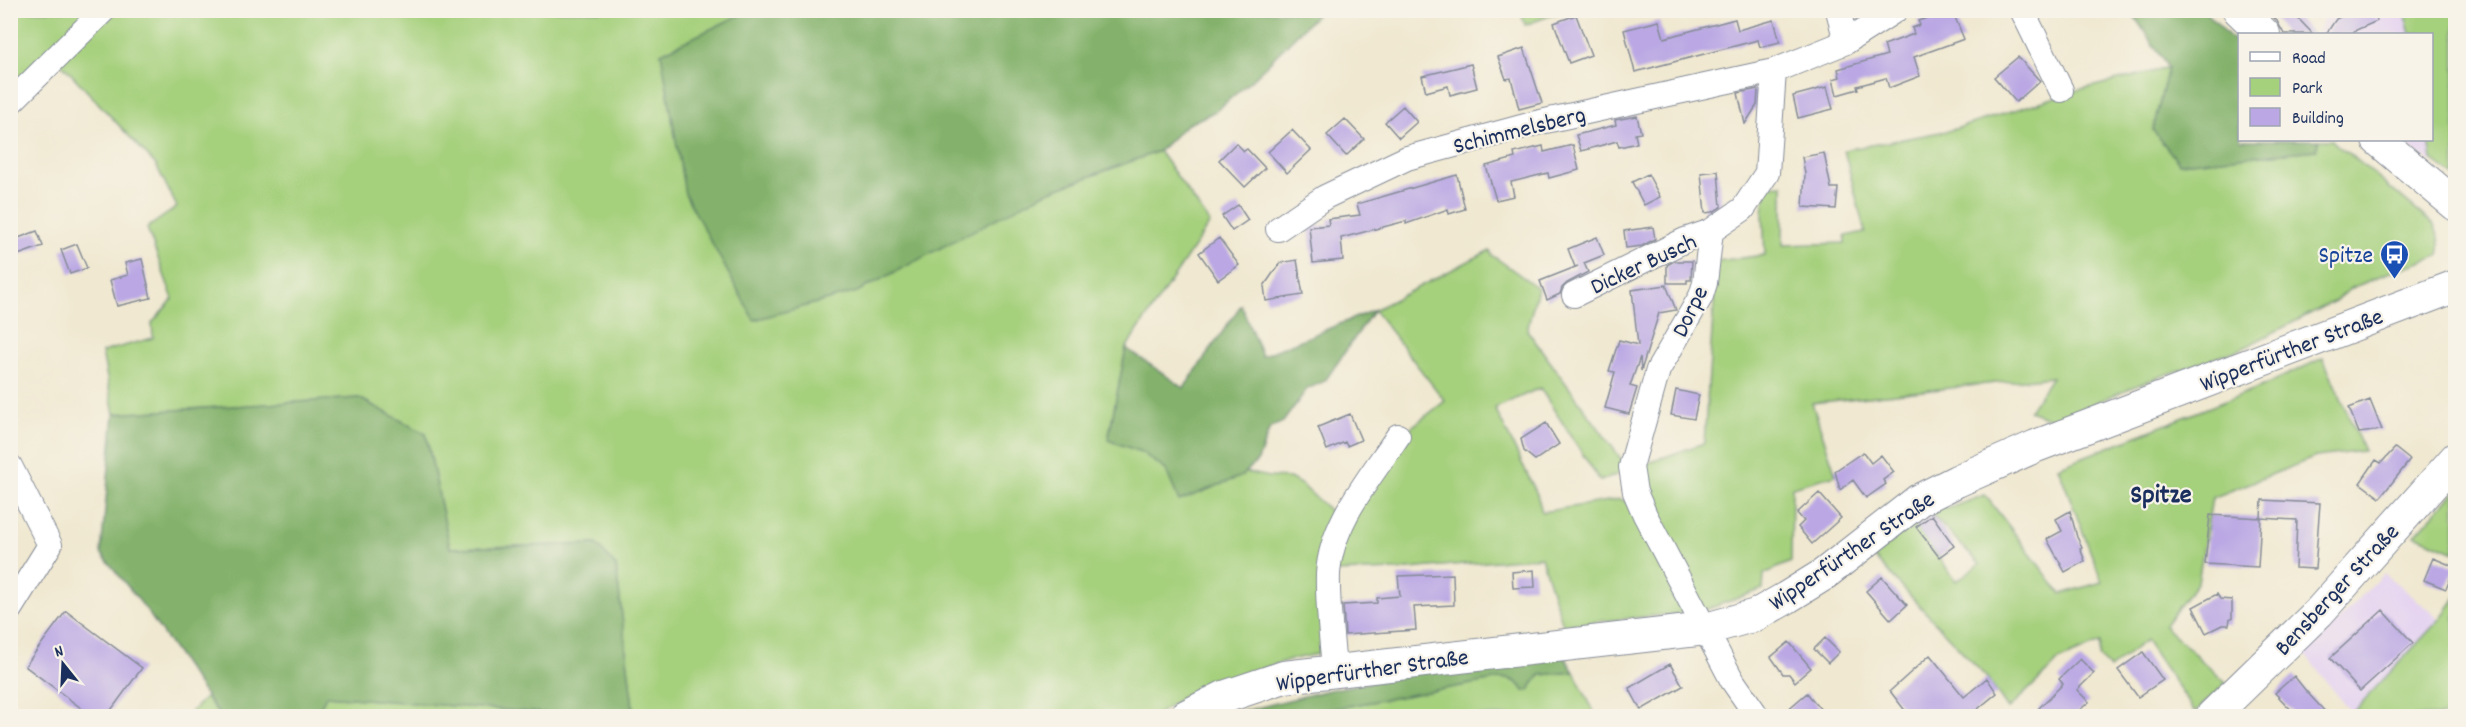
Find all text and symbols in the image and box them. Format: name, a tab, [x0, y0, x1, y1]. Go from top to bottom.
legend	[2238, 33, 2433, 141]
text: Road	[2292, 47, 2326, 72]
text: Park	[2292, 77, 2323, 102]
street label: Schimmelsberg	[1450, 99, 1590, 165]
text: Building	[2292, 107, 2344, 132]
street label: Dicker Busch	[1586, 226, 1703, 305]
bus stop icon: Spitze	[2378, 238, 2410, 280]
place label: Spitze	[2318, 240, 2373, 274]
street label: Dorpe	[1665, 281, 1719, 344]
street label: Wipperfürther Straße	[2196, 301, 2389, 402]
district label: Spitze	[2130, 477, 2192, 516]
street label: Wipperfürther Straße	[1763, 484, 1943, 621]
street label: Bensberger Straße	[2268, 517, 2409, 665]
north arrow	[33, 634, 93, 694]
text: N	[52, 640, 67, 664]
street label: Wipperfürther Straße	[1274, 642, 1471, 702]

